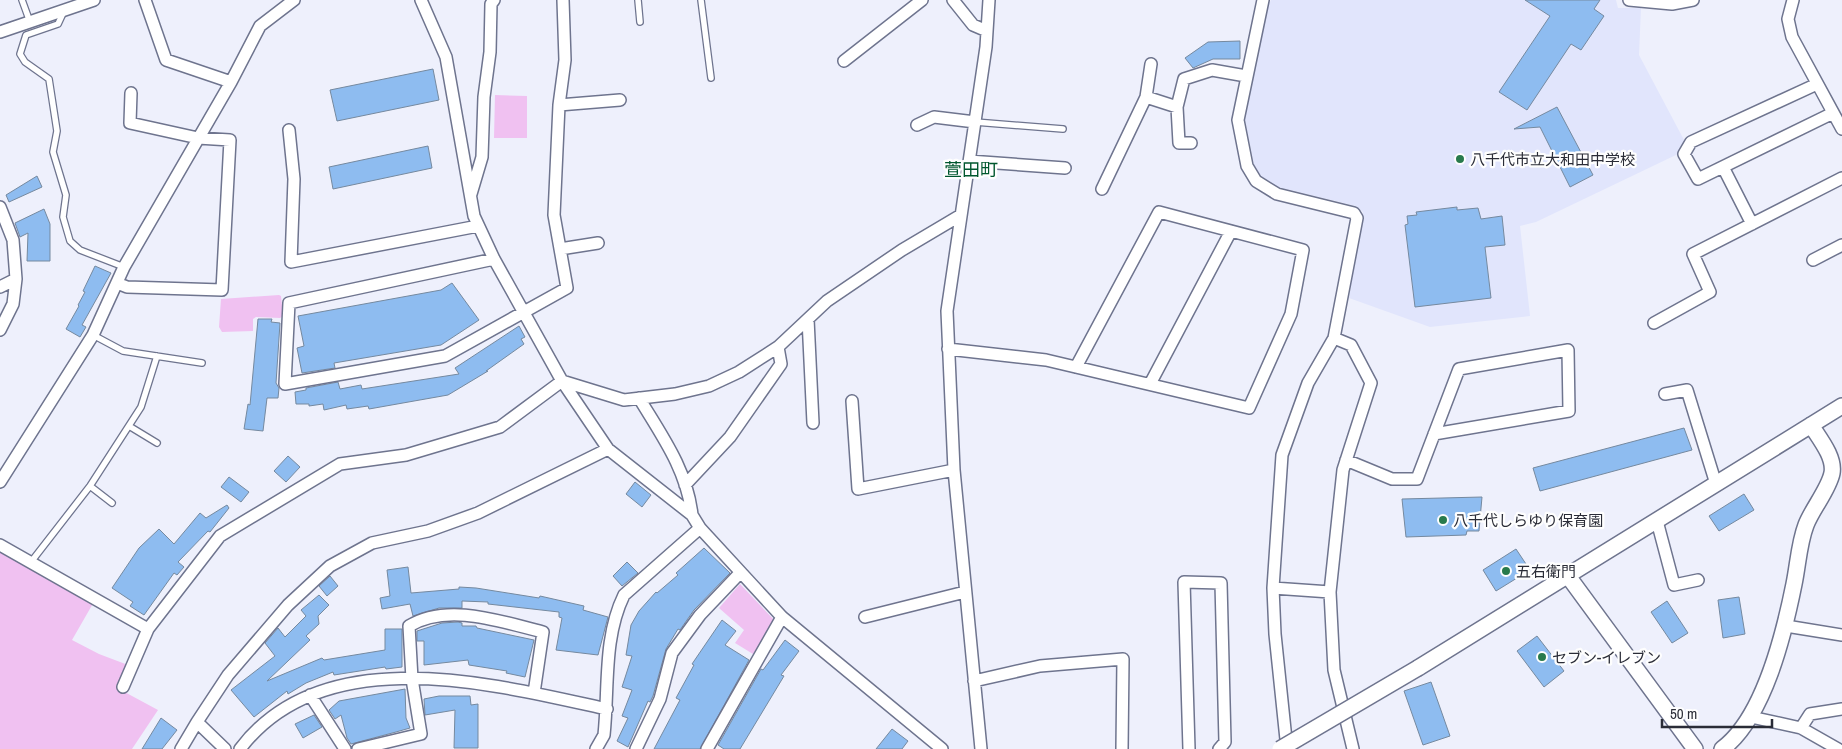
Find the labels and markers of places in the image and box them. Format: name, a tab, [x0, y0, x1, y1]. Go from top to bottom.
place label: 八千代市立大和田中学校	[1470, 149, 1635, 170]
marker: 八千代市立大和田中学校	[1454, 153, 1466, 165]
place label: 八千代しらゆり保育園	[1453, 510, 1603, 531]
marker: 八千代しらゆり保育園	[1437, 514, 1449, 526]
place label: 五右衛門	[1516, 561, 1576, 582]
marker: 五右衛門	[1500, 565, 1512, 577]
place label: セブン-イレブン	[1552, 647, 1661, 668]
marker: セブン-イレブン	[1536, 651, 1548, 663]

